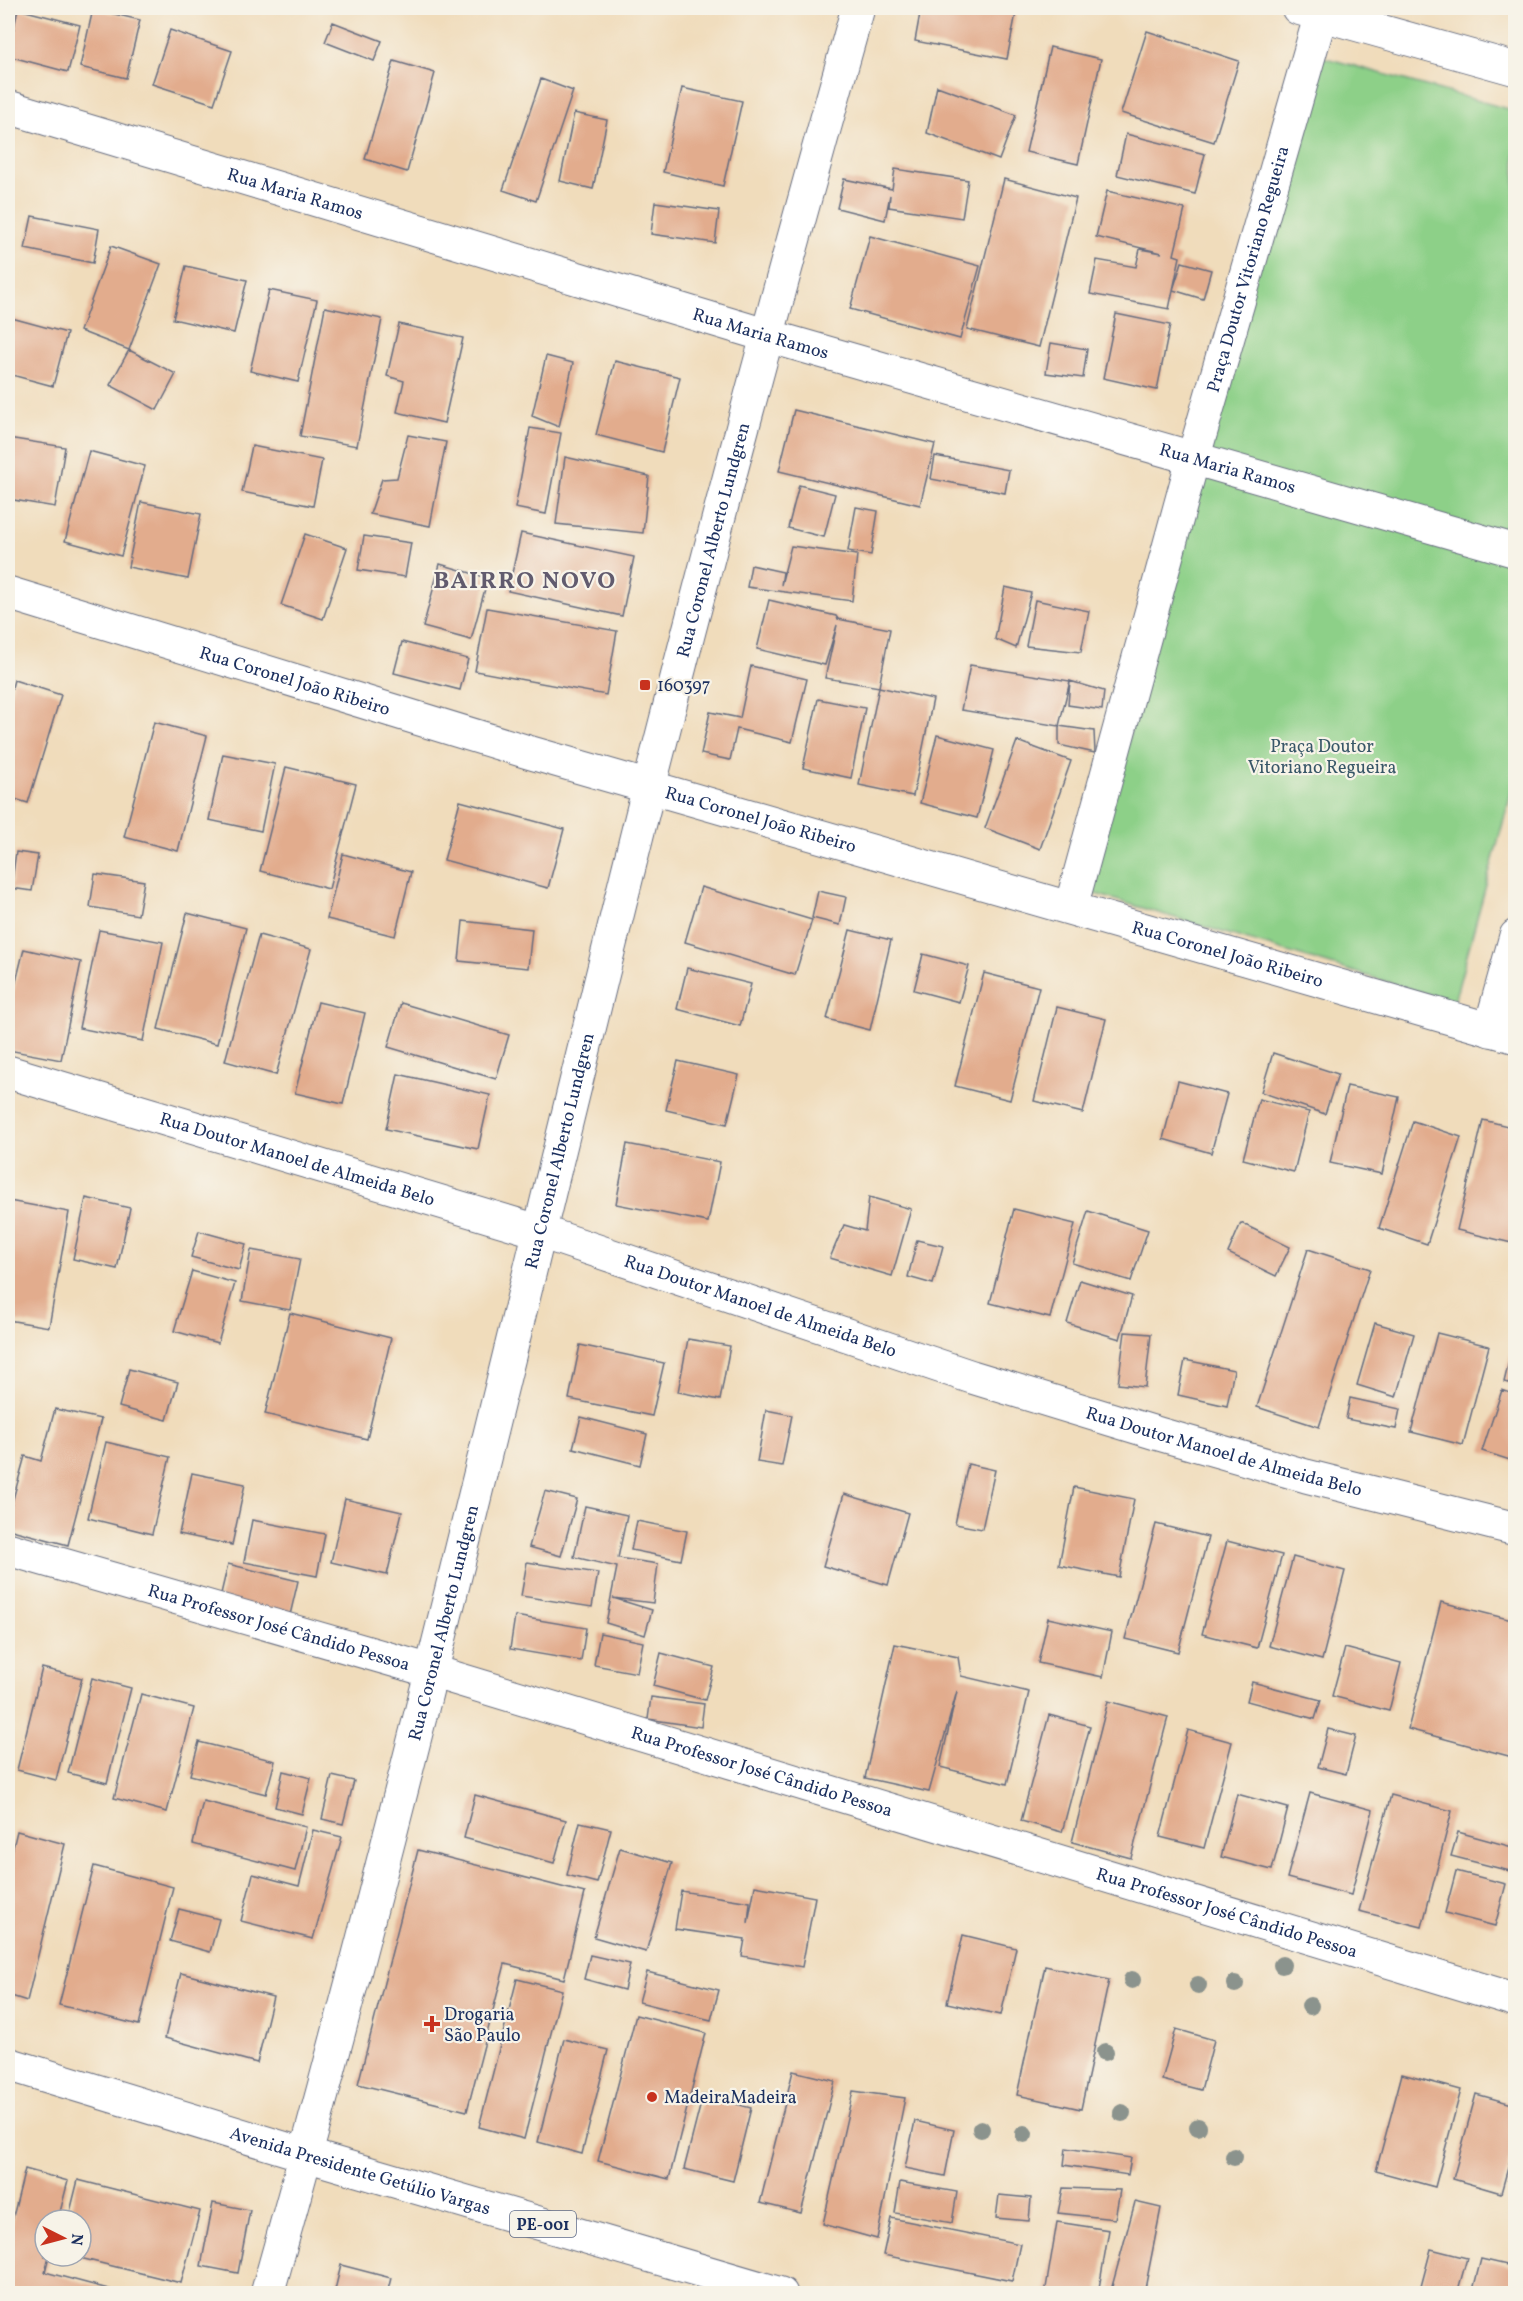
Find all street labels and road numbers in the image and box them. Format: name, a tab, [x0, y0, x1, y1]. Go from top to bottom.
street label: Praça Doutor Vitoriano Regueira	[1202, 143, 1296, 396]
street label: Rua Maria Ramos	[224, 163, 366, 227]
street label: Rua Maria Ramos	[689, 303, 831, 367]
street label: Rua Coronel Alberto Lundgren	[672, 420, 757, 661]
street label: Rua Maria Ramos	[1156, 438, 1298, 501]
street label: Rua Coronel João Ribeiro	[196, 641, 393, 723]
street label: Rua Coronel João Ribeiro	[662, 781, 859, 860]
street label: Rua Coronel João Ribeiro	[1129, 916, 1326, 995]
street label: Rua Coronel Alberto Lundgren	[520, 1030, 602, 1272]
street label: Rua Doutor Manoel de Almeida Belo	[156, 1107, 437, 1213]
street label: Rua Doutor Manoel de Almeida Belo	[620, 1250, 900, 1365]
street label: Rua Doutor Manoel de Almeida Belo	[1082, 1401, 1364, 1504]
street label: Rua Coronel Alberto Lundgren	[403, 1502, 486, 1744]
street label: Rua Professor José Cândido Pessoa	[144, 1579, 413, 1678]
street label: Rua Professor José Cândido Pessoa	[628, 1721, 895, 1824]
street label: Rua Professor José Cândido Pessoa	[1093, 1862, 1360, 1965]
street label: Avenida Presidente Getúlio Vargas	[226, 2121, 493, 2222]
road number: PE-001	[510, 2211, 576, 2237]

